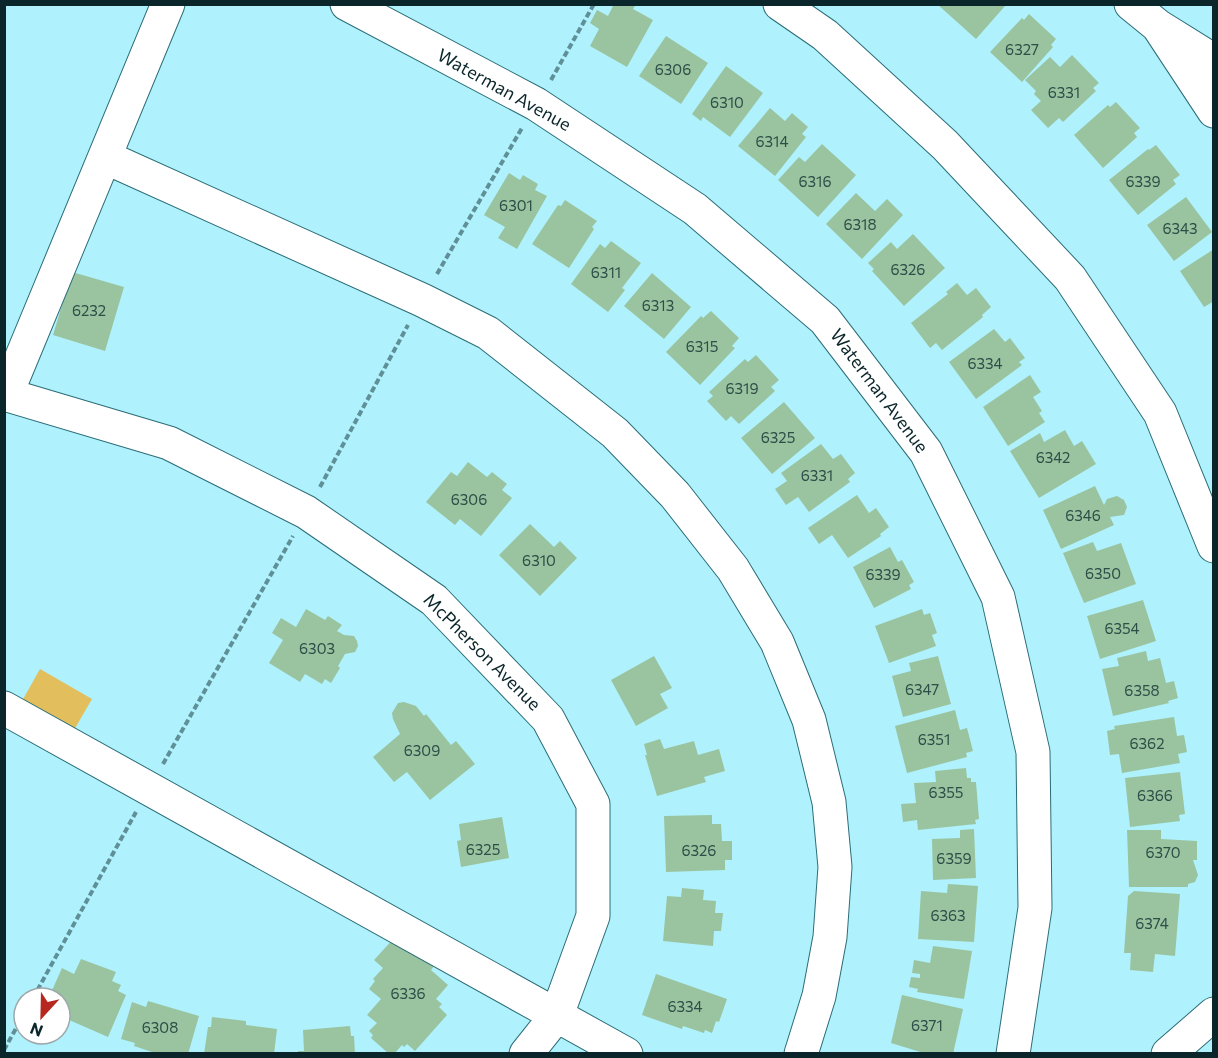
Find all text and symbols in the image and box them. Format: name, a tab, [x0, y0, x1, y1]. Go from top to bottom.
house number: 6327	[1005, 40, 1039, 58]
street label: Waterman Avenue	[434, 43, 575, 135]
house number: 6306	[655, 60, 691, 78]
house number: 6331	[1048, 83, 1080, 101]
house number: 6310	[710, 93, 744, 111]
house number: 6314	[755, 132, 789, 150]
house number: 6316	[798, 172, 832, 190]
house number: 6339	[1125, 172, 1161, 190]
house number: 6301	[499, 196, 533, 214]
house number: 6318	[843, 215, 877, 233]
house number: 6343	[1162, 219, 1198, 237]
house number: 6326	[891, 260, 925, 278]
house number: 6311	[591, 263, 621, 281]
house number: 6313	[642, 296, 674, 314]
house number: 6232	[72, 301, 106, 319]
street label: Waterman Avenue	[826, 324, 934, 457]
house number: 6315	[686, 337, 718, 355]
house number: 6334	[967, 354, 1003, 372]
house number: 6319	[725, 379, 759, 397]
house number: 6325	[761, 428, 795, 446]
house number: 6342	[1036, 448, 1070, 466]
house number: 6331	[801, 466, 833, 484]
house number: 6306	[451, 490, 487, 508]
house number: 6346	[1065, 506, 1101, 524]
house number: 6310	[522, 551, 556, 569]
house number: 6350	[1085, 564, 1121, 582]
house number: 6339	[865, 565, 901, 583]
street label: McPherson Avenue	[419, 588, 546, 715]
house number: 6354	[1104, 619, 1140, 637]
house number: 6303	[299, 639, 335, 657]
house number: 6347	[905, 680, 939, 698]
house number: 6358	[1124, 681, 1160, 699]
house number: 6351	[918, 730, 950, 748]
house number: 6362	[1129, 734, 1165, 752]
house number: 6309	[404, 741, 440, 759]
house number: 6355	[929, 783, 963, 801]
house number: 6366	[1137, 786, 1173, 804]
house number: 6325	[466, 840, 500, 858]
house number: 6326	[682, 841, 716, 859]
house number: 6370	[1145, 843, 1181, 861]
house number: 6359	[936, 849, 972, 867]
house number: 6363	[930, 906, 966, 924]
house number: 6374	[1135, 914, 1169, 932]
house number: 6336	[390, 984, 426, 1002]
north arrow	[12, 986, 72, 1046]
house number: 6334	[667, 997, 703, 1015]
house number: 6371	[911, 1016, 943, 1034]
house number: 6308	[142, 1018, 178, 1036]
text: N	[27, 1019, 45, 1041]

